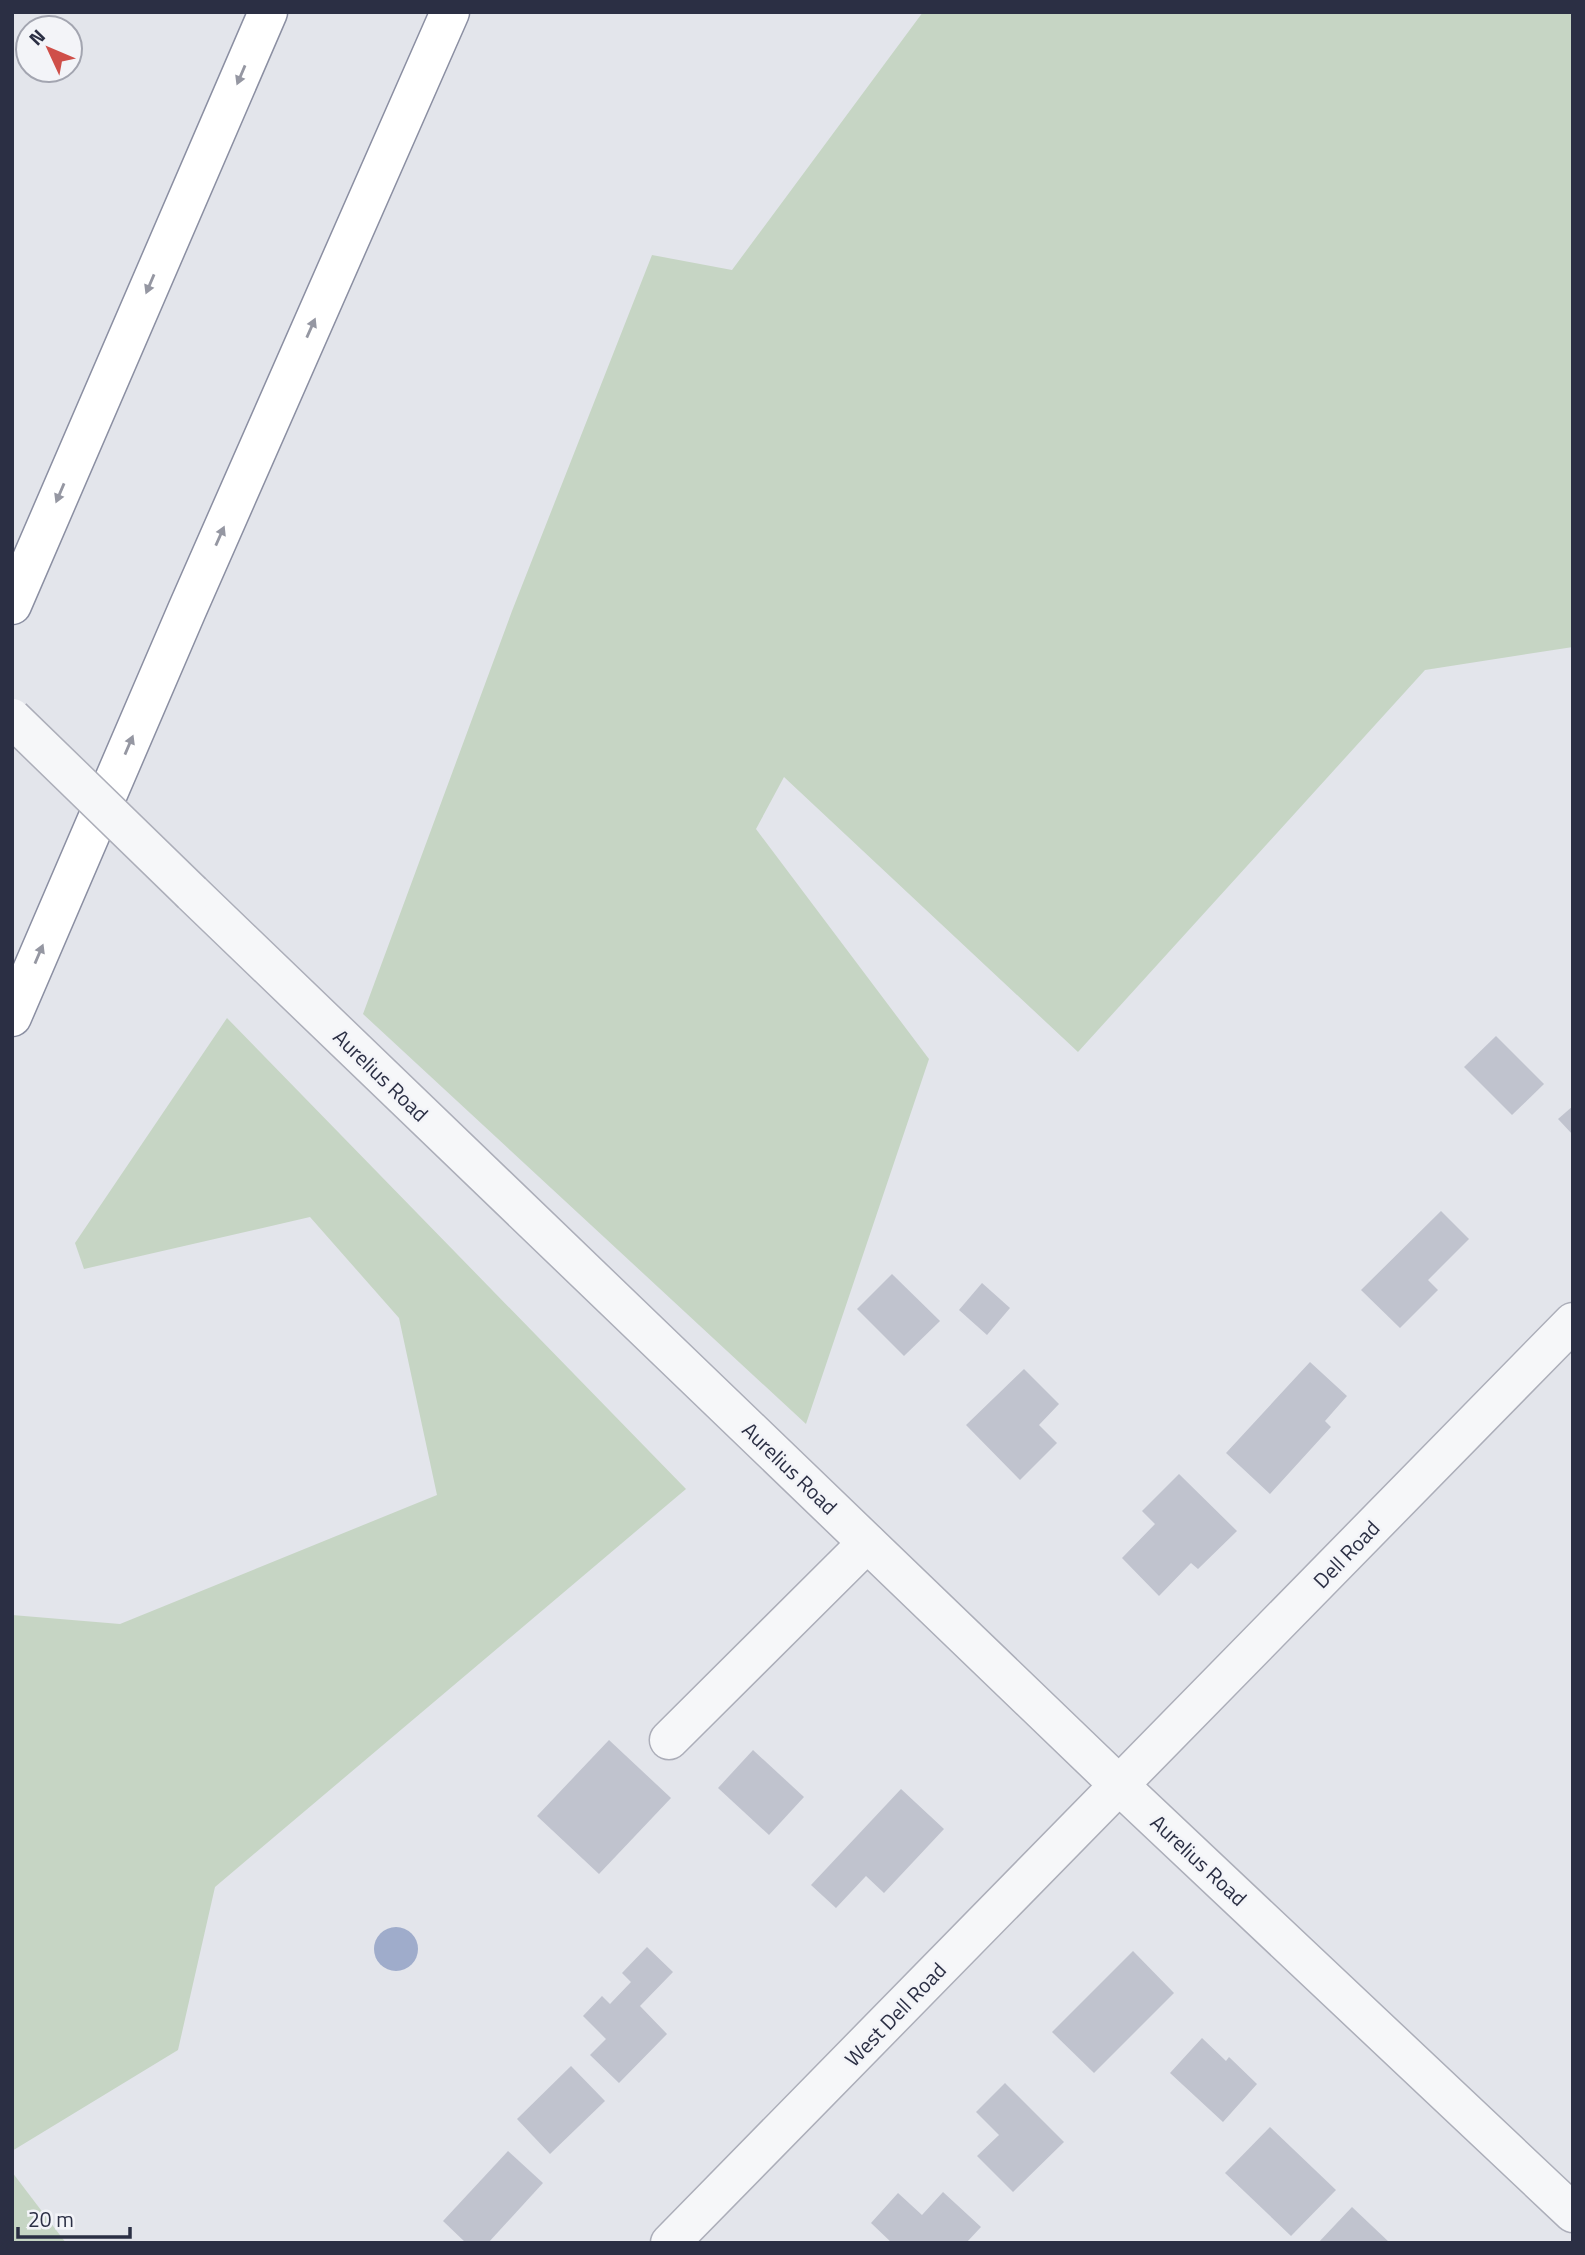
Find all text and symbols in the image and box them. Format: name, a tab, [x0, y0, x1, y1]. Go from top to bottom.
north arrow	[14, 14, 84, 84]
text: N	[21, 22, 51, 52]
one-way arrow	[235, 65, 246, 86]
one-way arrow	[145, 274, 156, 295]
one-way arrow	[305, 318, 317, 338]
one-way arrow	[54, 482, 65, 503]
one-way arrow	[214, 525, 225, 546]
one-way arrow	[123, 735, 135, 755]
one-way arrow	[33, 944, 45, 964]
street label: Aurelius Road	[326, 1021, 436, 1129]
street label: Aurelius Road	[735, 1414, 845, 1522]
street label: Dell Road	[1305, 1513, 1387, 1595]
street label: Aurelius Road	[1144, 1807, 1254, 1913]
street label: West Dell Road	[837, 1955, 953, 2073]
scale bar	[18, 2196, 130, 2240]
text: 20 m	[28, 2203, 74, 2235]

